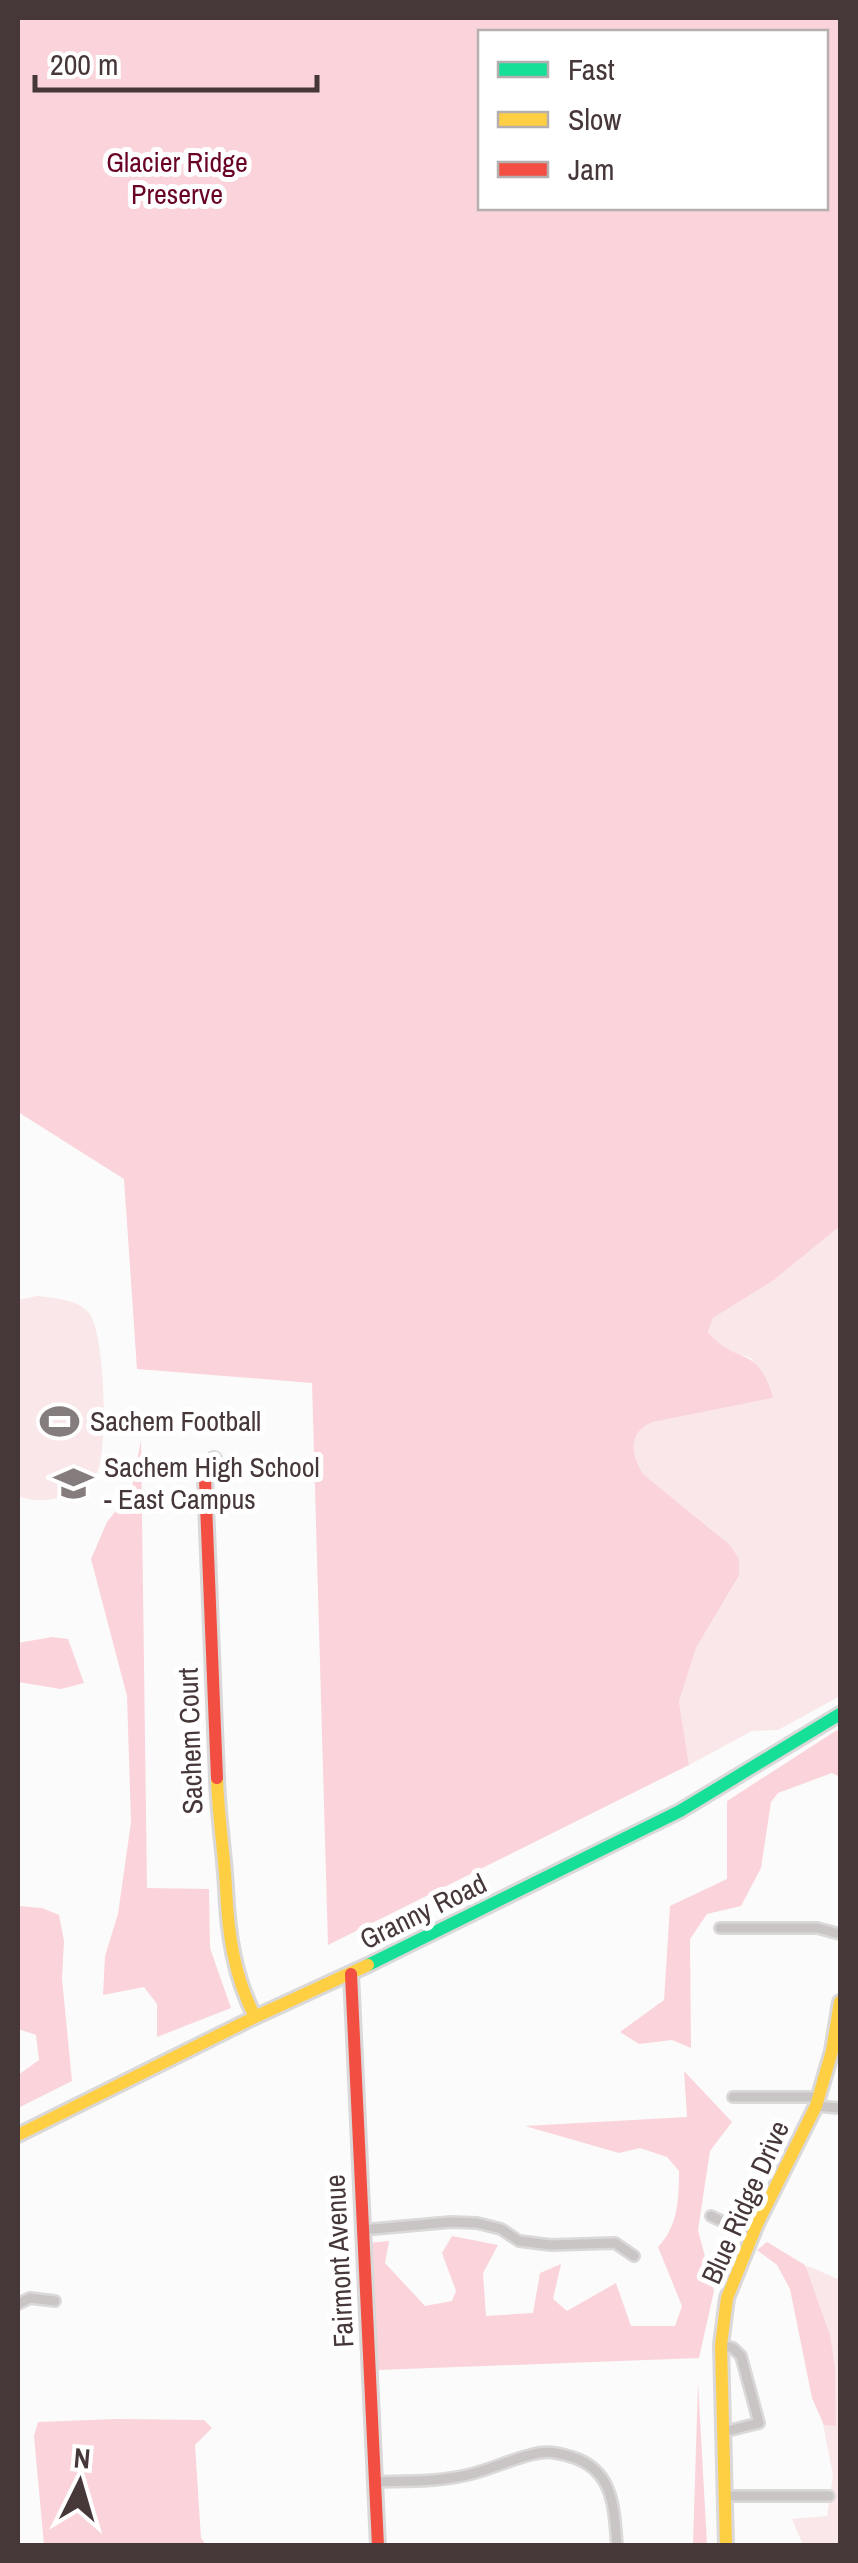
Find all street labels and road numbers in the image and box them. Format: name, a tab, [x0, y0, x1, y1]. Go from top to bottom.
street label: Sachem Court	[168, 1667, 212, 1815]
street label: Granny Road	[353, 1864, 493, 1958]
street label: Blue Ridge Drive	[692, 2114, 798, 2290]
street label: Fairmont Avenue	[315, 2173, 363, 2349]

